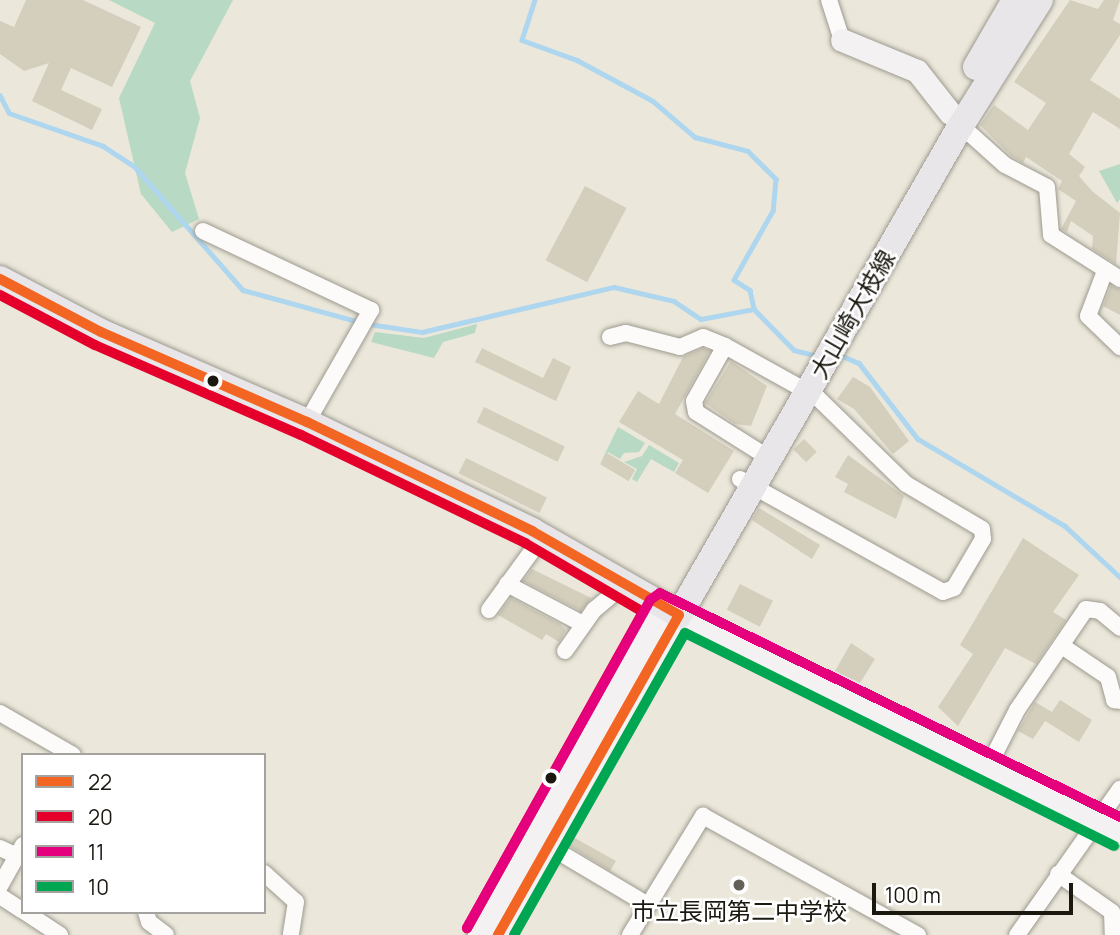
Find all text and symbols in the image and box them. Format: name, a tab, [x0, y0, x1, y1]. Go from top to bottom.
street label: 大山崎大枝線	[804, 244, 900, 384]
unlabelled marker	[206, 374, 220, 388]
legend	[21, 753, 266, 914]
text: 22	[88, 768, 112, 796]
unlabelled marker	[544, 771, 558, 785]
text: 20	[88, 803, 113, 831]
text: 11	[88, 838, 104, 866]
scale bar	[875, 869, 1076, 913]
text: 10	[88, 873, 109, 901]
marker: 市立長岡第二中学校	[731, 877, 747, 893]
text: 100 m	[885, 881, 941, 909]
place label: 市立長岡第二中学校	[631, 897, 847, 925]

